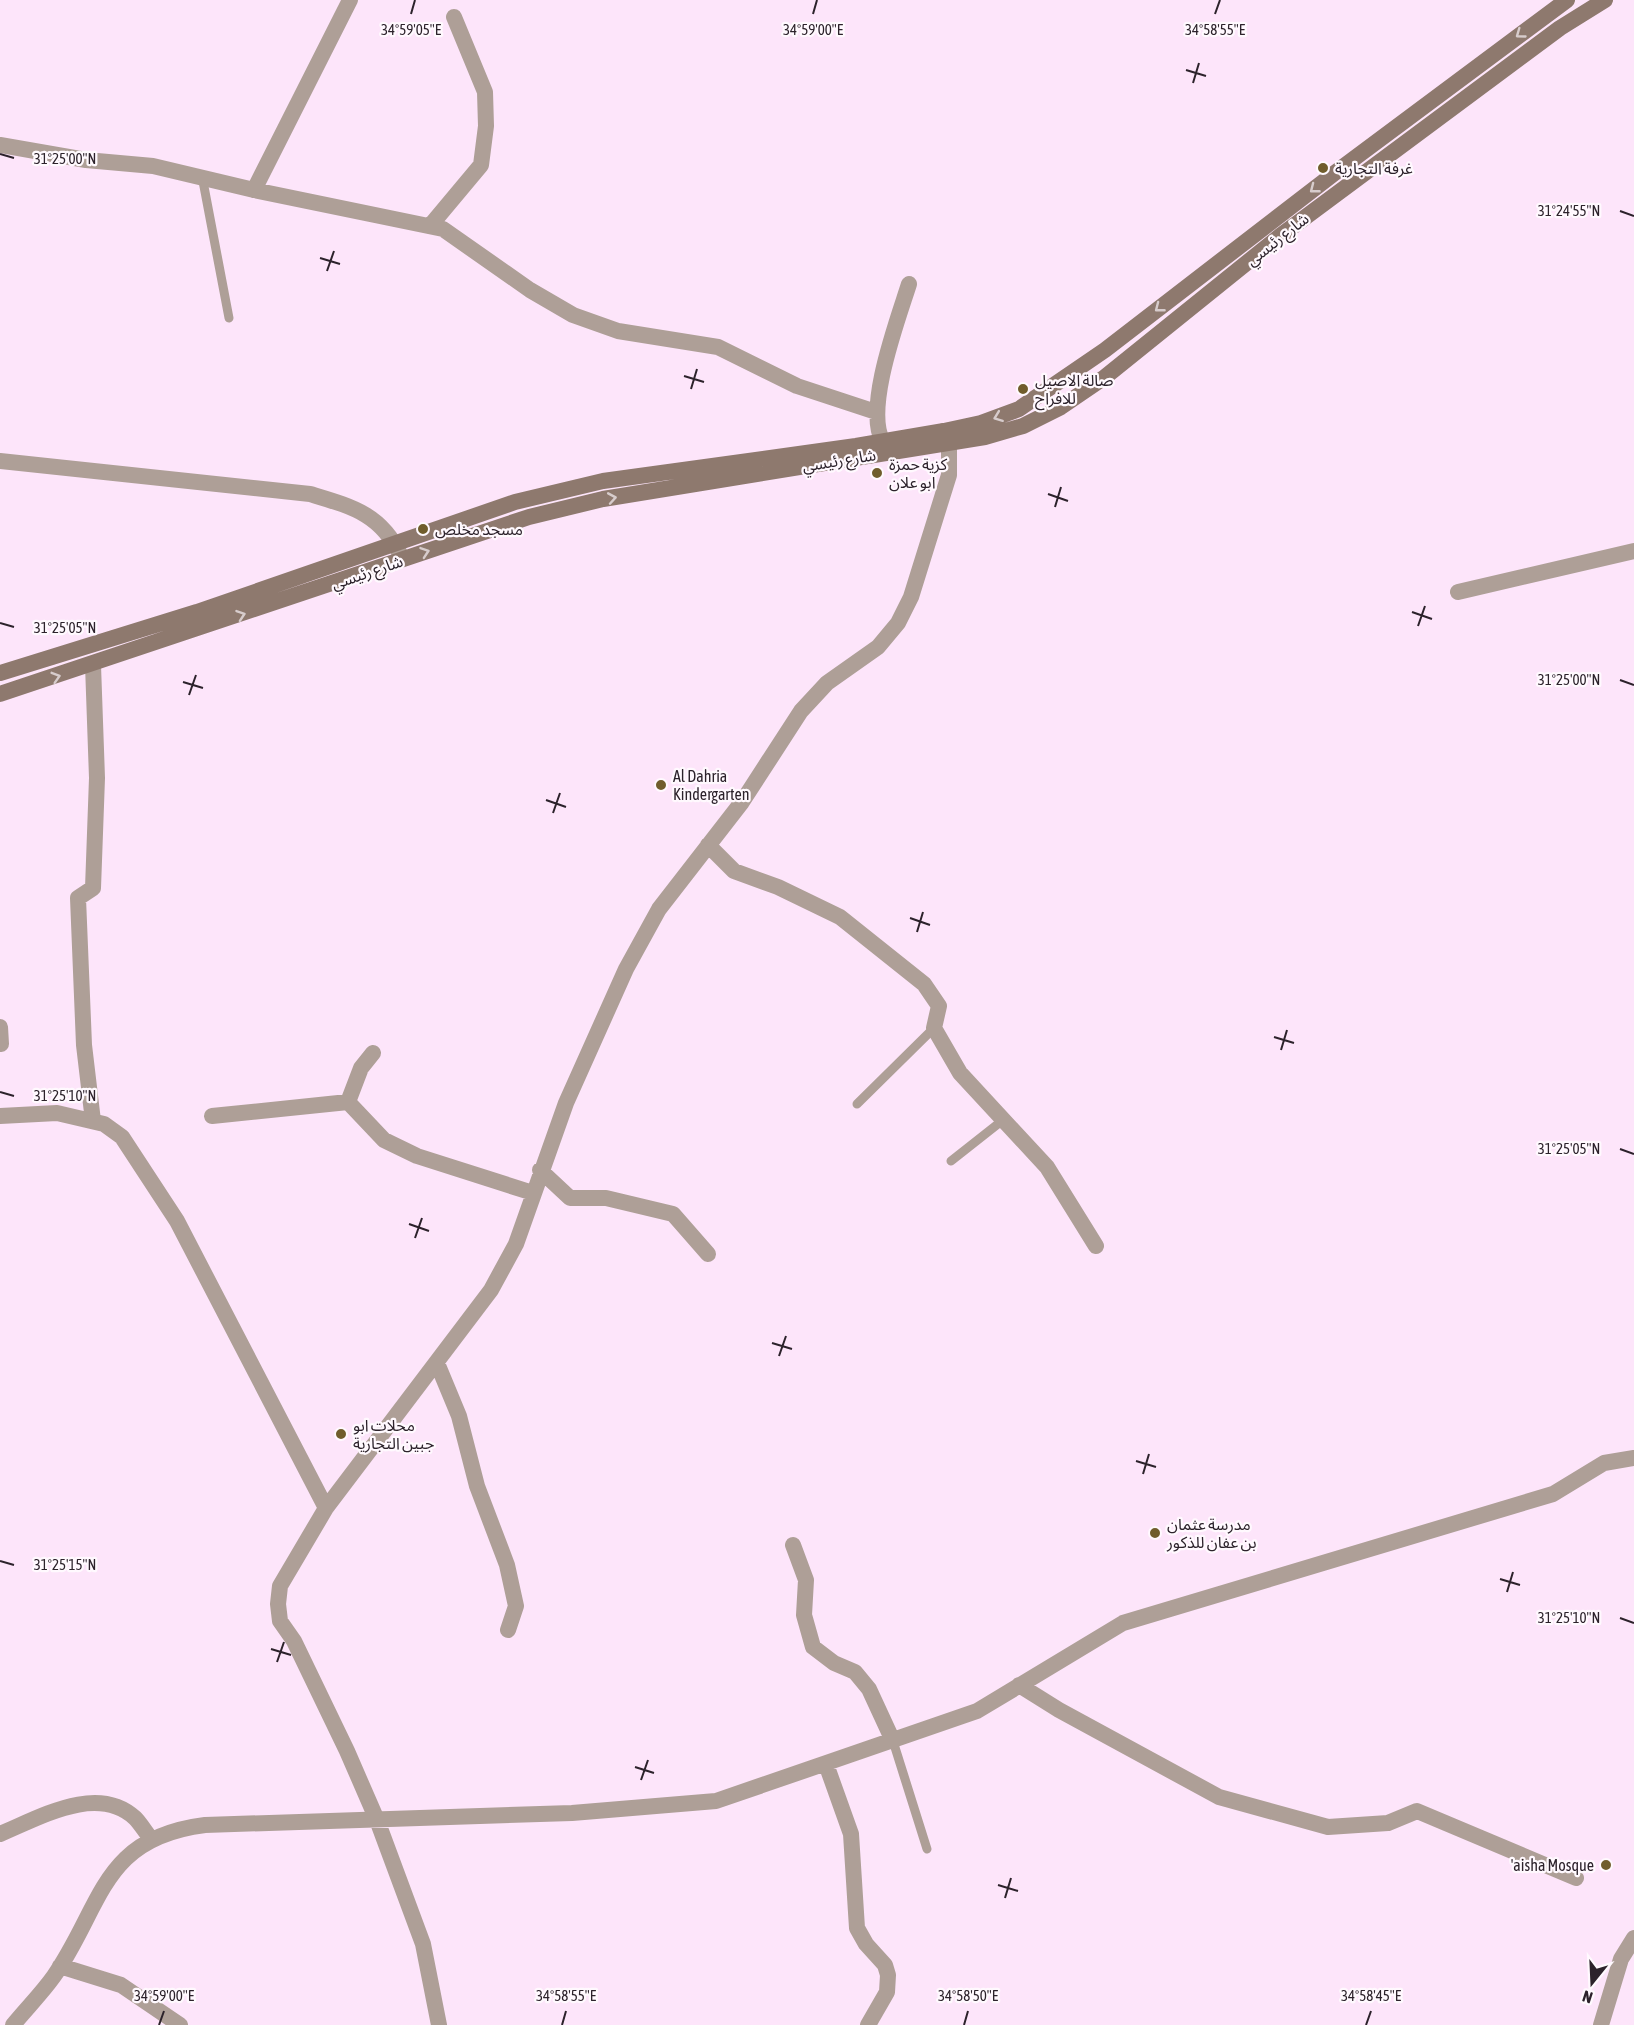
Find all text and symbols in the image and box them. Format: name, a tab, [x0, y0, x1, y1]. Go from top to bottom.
text: 34°59'05"E	[381, 21, 442, 38]
text: 34°59'00"E	[783, 21, 844, 38]
text: 34°58'55"E	[1185, 21, 1246, 38]
one-way arrow	[1515, 27, 1526, 38]
text: 31°25'00"N	[34, 150, 96, 167]
place label: غرفة التجارية	[1335, 159, 1413, 178]
marker: غرفة التجارية	[1316, 161, 1330, 175]
one-way arrow	[1309, 182, 1320, 193]
text: 31°24'55"N	[1538, 202, 1600, 219]
street label: شارع رئيسي	[1242, 209, 1314, 272]
one-way arrow	[1155, 301, 1166, 312]
place label: صالة الاصيل للافراح	[1035, 371, 1113, 411]
marker: صالة الاصيل للافراح	[1016, 382, 1030, 396]
one-way arrow	[993, 409, 1004, 422]
street label: شارع رئيسي	[801, 445, 878, 479]
place label: كزية حمزة ابو علان	[889, 455, 947, 492]
marker: كزية حمزة ابو علان	[870, 466, 884, 480]
one-way arrow	[607, 492, 617, 505]
place label: مسجد مخلص	[435, 520, 523, 539]
marker: مسجد مخلص	[416, 522, 430, 536]
one-way arrow	[420, 547, 430, 560]
street label: شارع رئيسي	[329, 551, 406, 596]
one-way arrow	[235, 609, 246, 622]
text: 31°25'05"N	[34, 619, 96, 636]
text: 31°25'00"N	[1538, 671, 1600, 688]
one-way arrow	[50, 672, 61, 684]
place label: Al Dahria Kindergarten	[673, 767, 749, 804]
marker: Al Dahria Kindergarten	[654, 778, 668, 792]
text: 31°25'10"N	[34, 1087, 96, 1104]
text: 31°25'05"N	[1538, 1140, 1600, 1157]
place label: محلات ابو جبين التجارية	[353, 1416, 435, 1453]
marker: محلات ابو جبين التجارية	[334, 1427, 348, 1441]
place label: مدرسة عثمان بن عفان للذكور	[1166, 1515, 1256, 1552]
marker: مدرسة عثمان بن عفان للذكور	[1148, 1526, 1162, 1540]
text: 31°25'15"N	[34, 1556, 96, 1573]
text: 31°25'10"N	[1538, 1609, 1600, 1626]
place label: 'aisha Mosque	[1511, 1856, 1594, 1875]
marker: 'aisha Mosque	[1599, 1858, 1613, 1872]
north arrow	[1562, 1953, 1622, 2013]
text: 34°59'00"E	[134, 1987, 195, 2004]
text: 34°58'55"E	[536, 1987, 597, 2004]
text: 34°58'50"E	[938, 1987, 999, 2004]
text: 34°58'45"E	[1341, 1987, 1402, 2004]
text: N	[1580, 1987, 1595, 2007]

